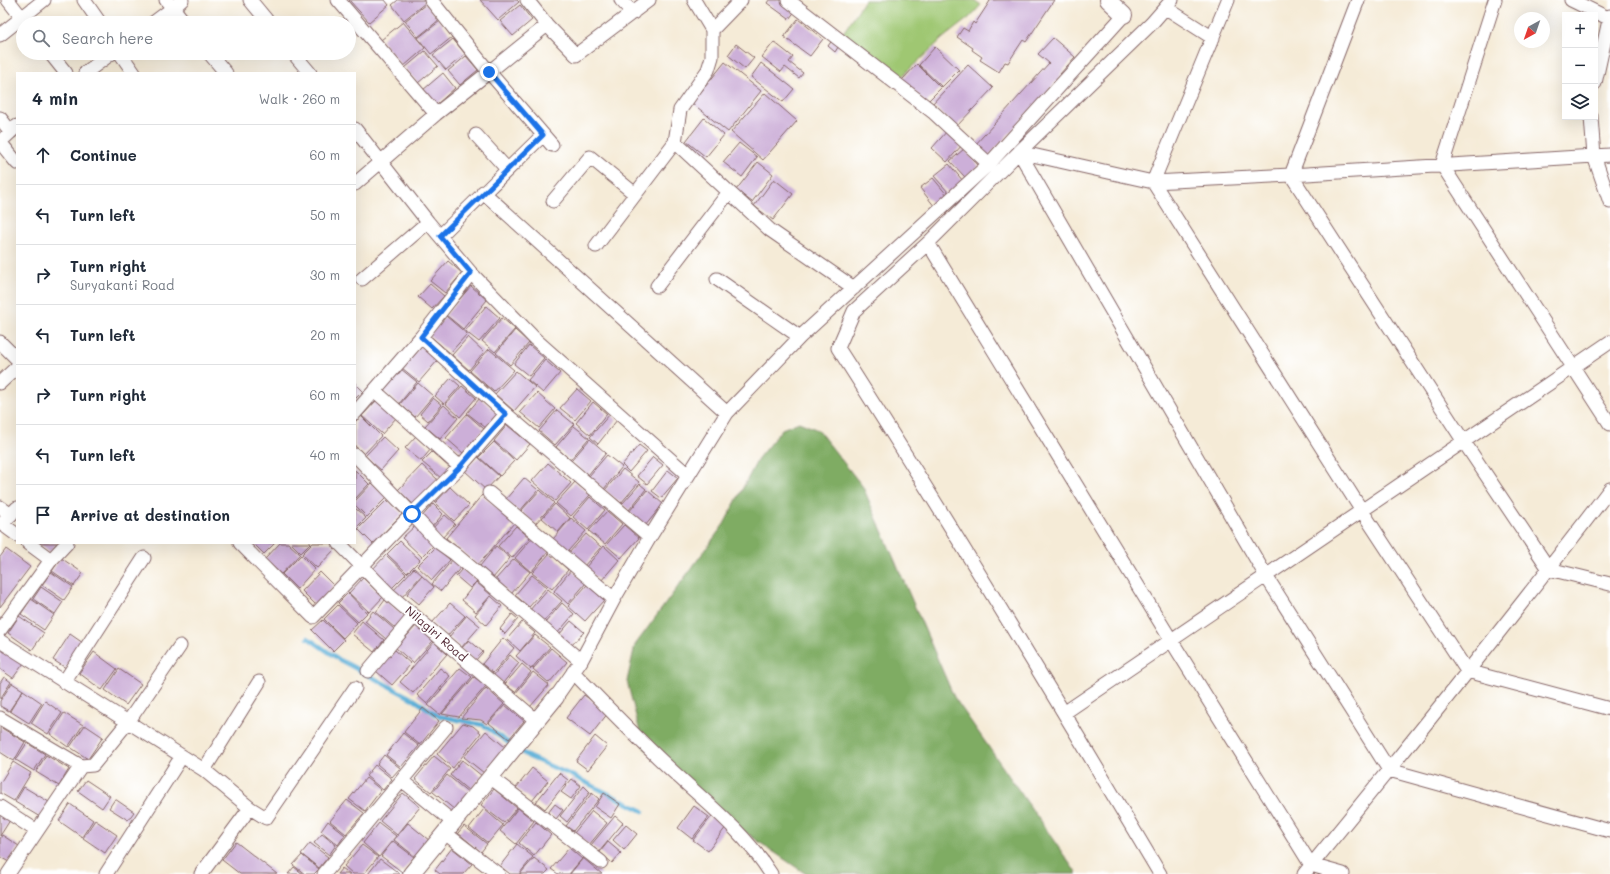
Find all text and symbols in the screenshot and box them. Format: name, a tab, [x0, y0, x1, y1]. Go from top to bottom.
north arrow	[1514, 12, 1550, 48]
map controls	[1562, 12, 1598, 120]
button: +	[1562, 12, 1598, 48]
search box	[16, 16, 356, 60]
icon: search	[30, 27, 52, 49]
text: Search here	[62, 28, 153, 48]
button: −	[1562, 48, 1598, 84]
route end	[480, 63, 498, 81]
button: layers	[1562, 84, 1598, 120]
text: 4 min	[32, 87, 78, 109]
text: Walk · 260 m	[259, 90, 340, 107]
icon: ahead	[32, 144, 54, 166]
text: Continue	[70, 145, 137, 165]
text: 60 m	[310, 146, 340, 163]
icon: left	[32, 204, 54, 226]
text: Turn left	[70, 205, 135, 225]
text: 50 m	[310, 206, 340, 223]
text: Turn right	[70, 256, 147, 276]
icon: right	[32, 264, 54, 286]
text: 30 m	[310, 266, 340, 283]
text: Suryakanti Road	[70, 276, 174, 293]
icon: left	[32, 324, 54, 346]
text: Turn left	[70, 325, 135, 345]
text: 20 m	[310, 326, 340, 343]
icon: right	[32, 384, 54, 406]
text: Turn right	[70, 385, 147, 405]
text: 60 m	[310, 386, 340, 403]
icon: left	[32, 444, 54, 466]
text: Turn left	[70, 445, 135, 465]
text: 40 m	[310, 446, 340, 463]
icon: arrive	[32, 504, 54, 526]
text: Arrive at destination	[70, 505, 230, 525]
route start	[403, 505, 421, 523]
street label: Nilagiri Road	[402, 602, 471, 665]

